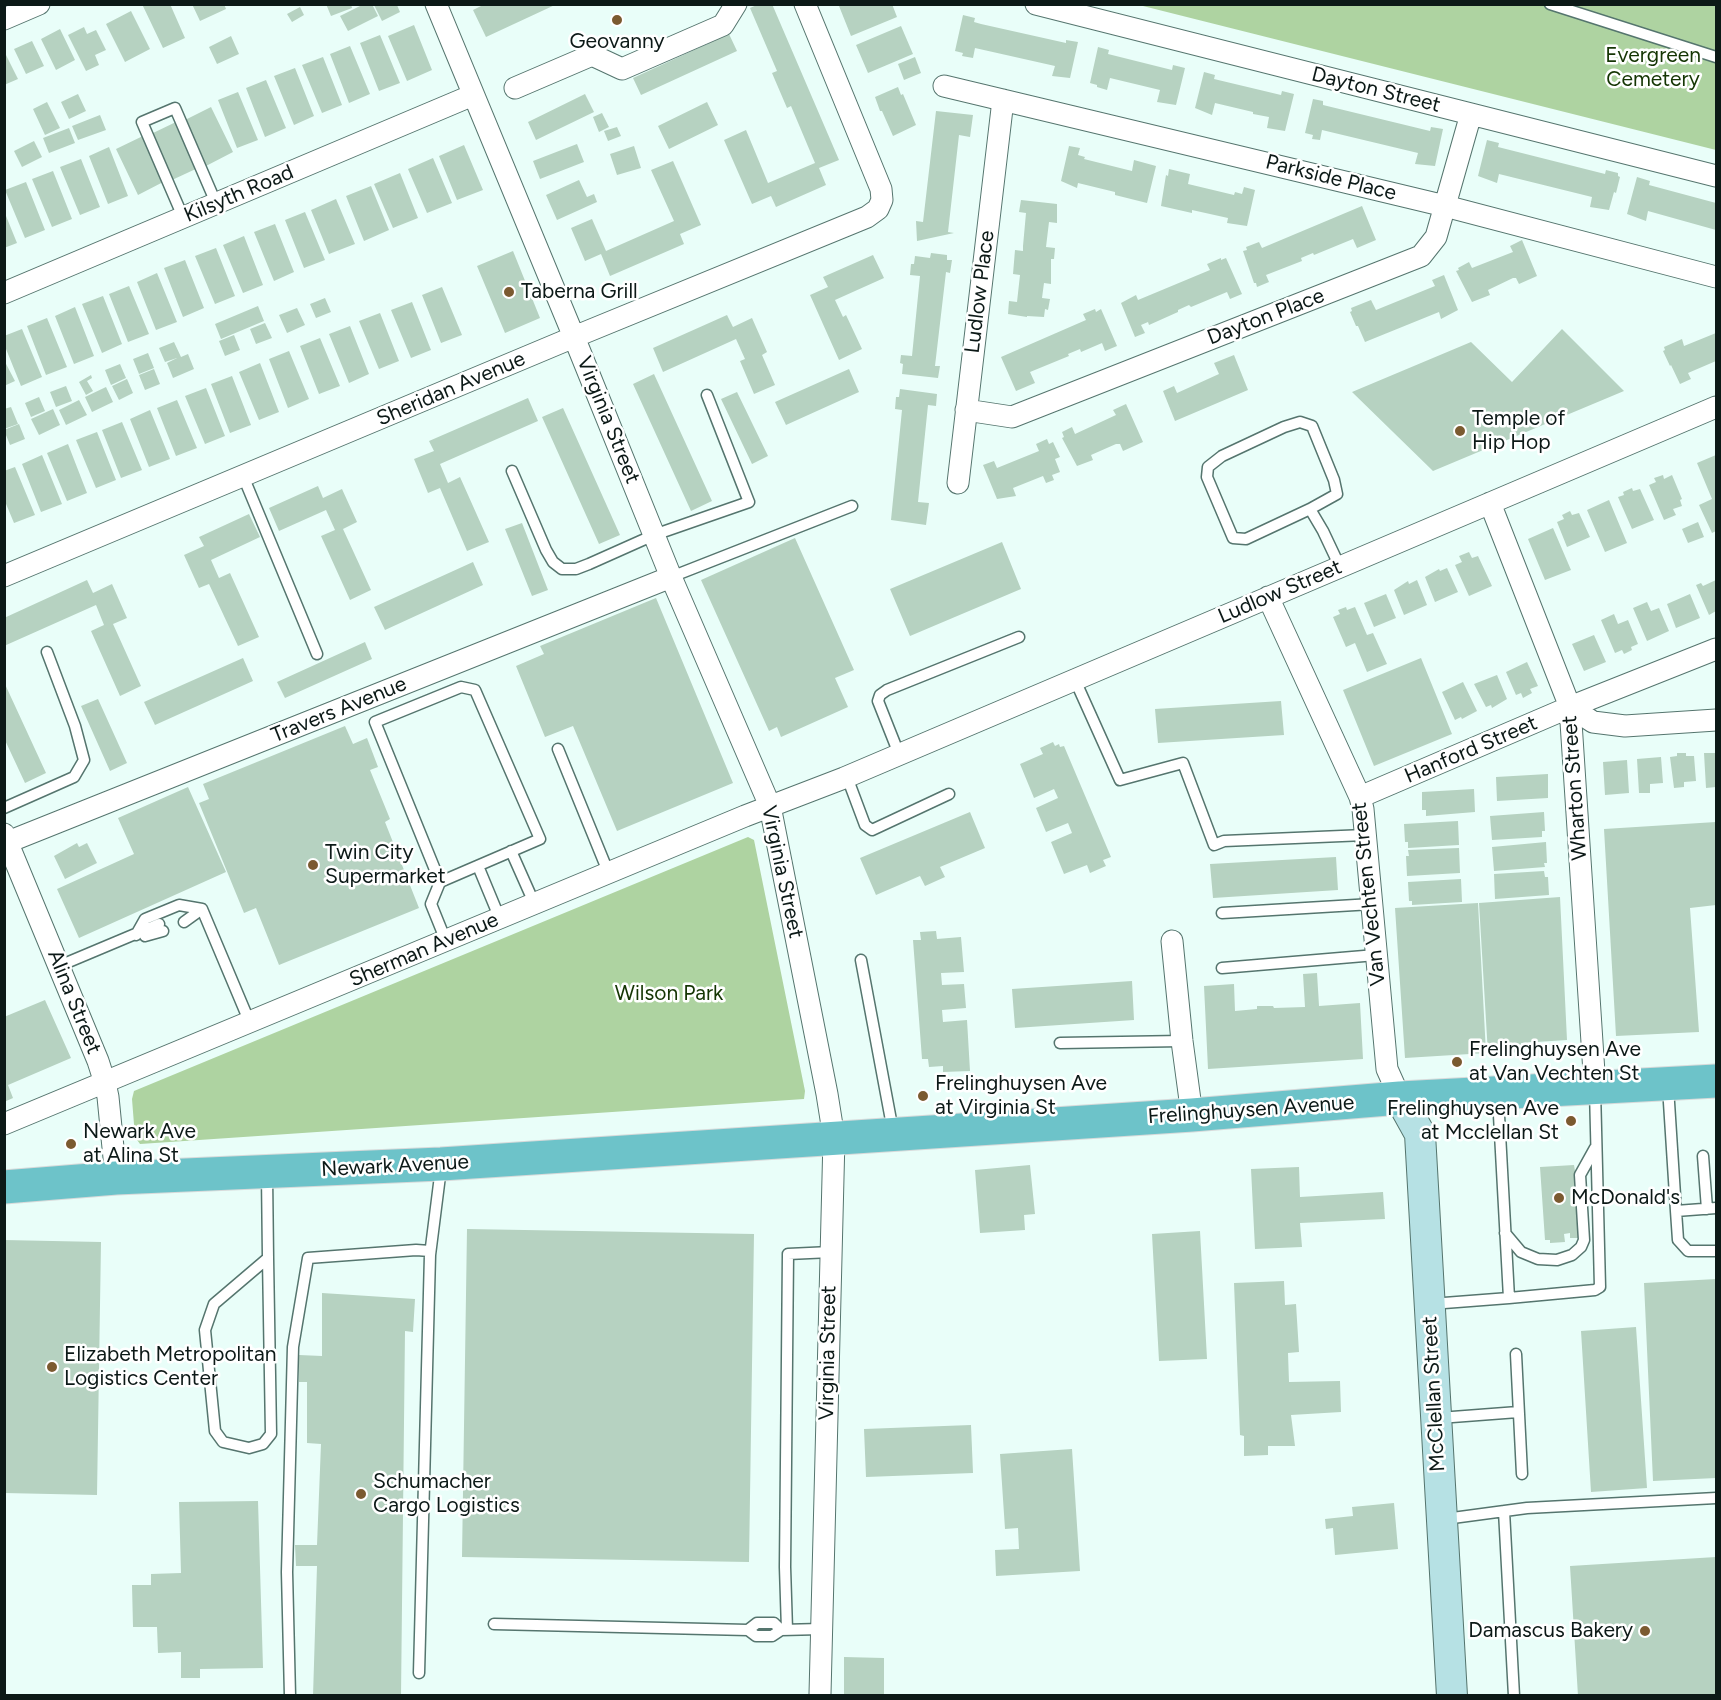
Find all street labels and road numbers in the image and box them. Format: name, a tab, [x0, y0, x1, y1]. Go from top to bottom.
street label: Dayton Street	[1309, 62, 1443, 118]
street label: Parkside Place	[1263, 150, 1399, 206]
street label: Kilsyth Road	[181, 160, 297, 228]
street label: Ludlow Place	[960, 229, 1000, 355]
street label: Dayton Place	[1204, 283, 1328, 351]
street label: Sheridan Avenue	[373, 346, 529, 432]
street label: Virginia Street	[571, 353, 645, 487]
street label: Ludlow Street	[1214, 555, 1346, 629]
street label: Travers Avenue	[268, 671, 410, 749]
street label: Hanford Street	[1401, 711, 1541, 789]
street label: Wharton Street	[1557, 715, 1593, 861]
street label: Van Vechten Street	[1347, 801, 1391, 987]
street label: Virginia Street	[756, 803, 808, 941]
street label: Sherman Avenue	[346, 907, 502, 993]
street label: Alina Street	[42, 946, 106, 1058]
street label: Frelinghuysen Avenue	[1147, 1090, 1355, 1130]
street label: Newark Avenue	[321, 1150, 469, 1182]
street label: Virginia Street	[814, 1285, 842, 1421]
street label: McClellan Street	[1417, 1315, 1451, 1473]

